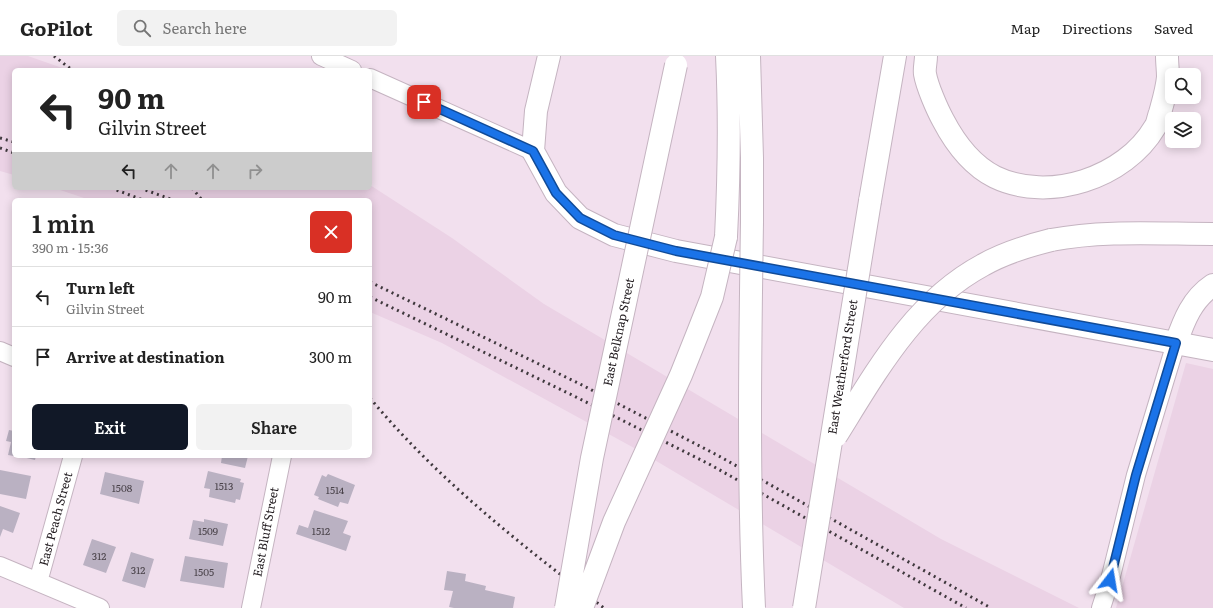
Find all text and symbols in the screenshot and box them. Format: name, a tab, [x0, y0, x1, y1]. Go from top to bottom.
search box	[117, 10, 397, 46]
text: GoPilot	[20, 14, 93, 42]
text: Search here	[163, 16, 247, 39]
icon: search	[131, 17, 153, 39]
text: Map	[1010, 18, 1040, 38]
text: Directions	[1062, 18, 1132, 38]
text: Saved	[1154, 18, 1193, 38]
map controls	[1165, 68, 1201, 148]
button: search	[1165, 68, 1201, 104]
text: 90 m	[98, 76, 165, 118]
icon: left	[32, 84, 84, 136]
pin	[407, 85, 441, 119]
icon: arrive	[413, 91, 435, 113]
button: layers	[1165, 112, 1201, 148]
text: Gilvin Street	[98, 114, 207, 141]
icon: left	[118, 160, 140, 182]
icon: ahead	[160, 160, 182, 182]
icon: ahead	[202, 160, 224, 182]
icon: right	[244, 160, 266, 182]
text: 1 min	[32, 205, 95, 240]
button: close	[310, 211, 352, 253]
text: 390 m · 15:36	[32, 238, 108, 257]
text: Turn left	[66, 276, 135, 299]
street label: East Belknap Street	[598, 276, 638, 388]
text: 90 m	[318, 285, 352, 308]
icon: left	[32, 286, 54, 308]
street label: East Weatherford Street	[822, 298, 862, 436]
text: Gilvin Street	[66, 299, 144, 318]
text: Arrive at destination	[66, 345, 225, 368]
text: 300 m	[309, 345, 352, 368]
icon: arrive	[32, 346, 54, 368]
button: Exit	[32, 404, 188, 450]
button: Share	[196, 404, 352, 450]
street label: East Peach Street	[34, 469, 76, 568]
house number: 1513	[215, 478, 233, 493]
house number: 1508	[112, 480, 133, 495]
house number: 1514	[326, 482, 345, 497]
street label: East Bluff Street	[247, 485, 283, 578]
house number: 1509	[198, 523, 218, 538]
house number: 1512	[312, 523, 330, 538]
house number: 312	[92, 548, 106, 563]
position arrow	[1089, 559, 1131, 601]
house number: 312	[131, 562, 145, 577]
house number: 1505	[194, 564, 214, 579]

